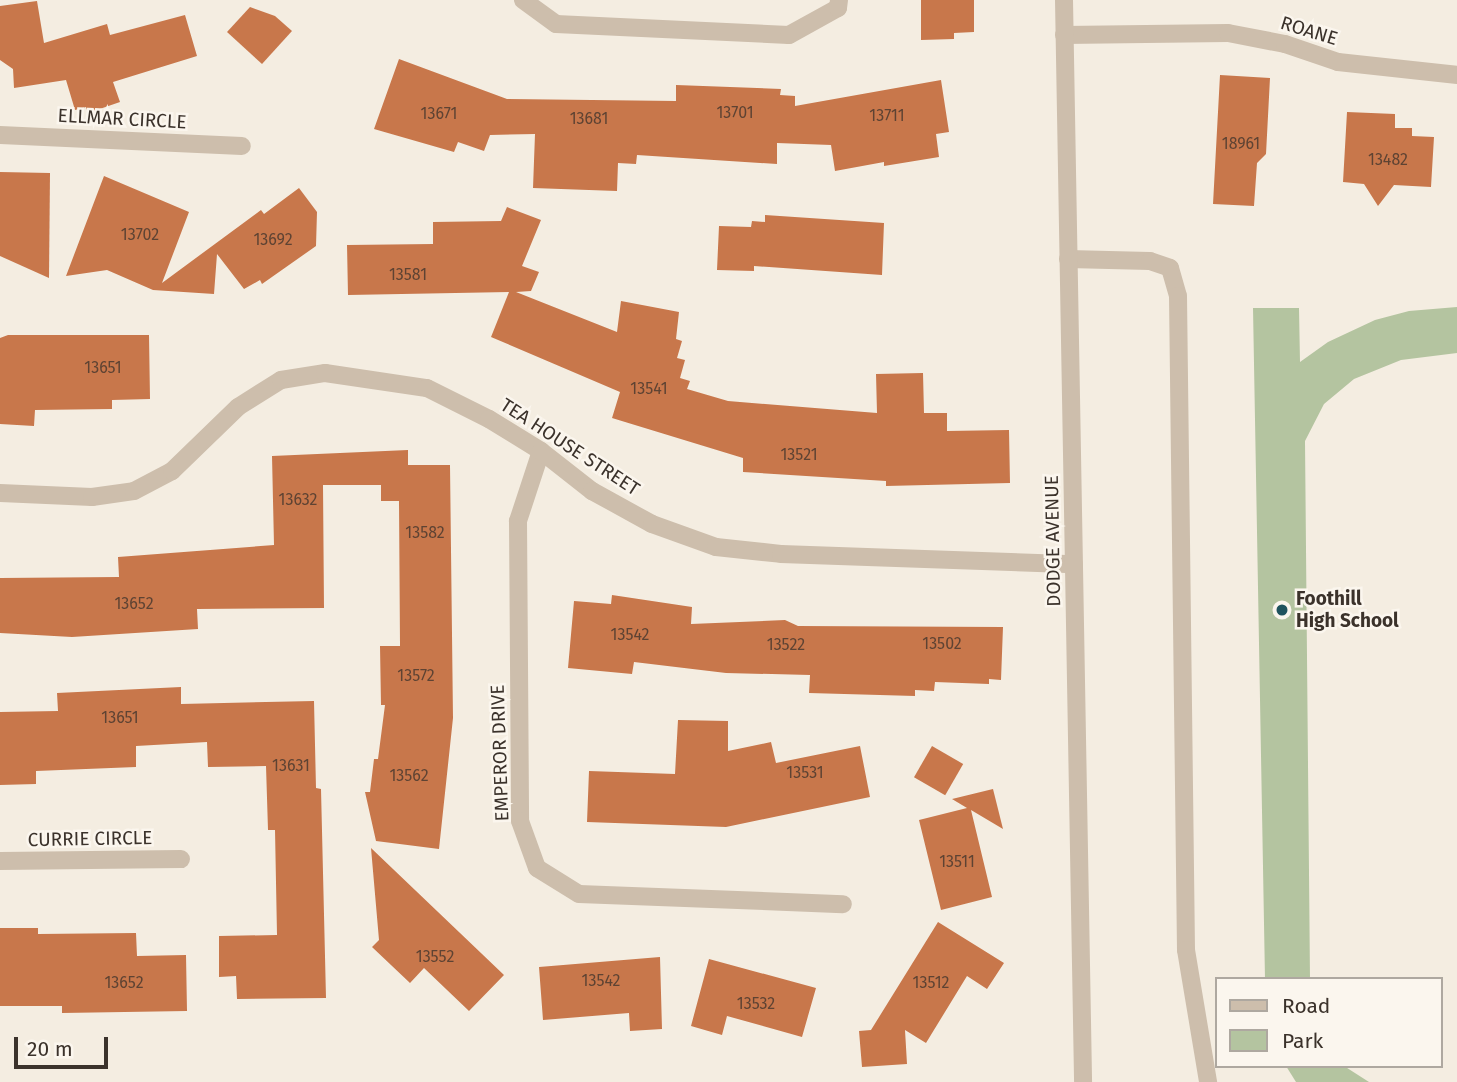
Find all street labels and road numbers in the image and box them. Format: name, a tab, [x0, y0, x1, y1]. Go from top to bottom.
street label: ROANE	[1278, 12, 1340, 50]
street label: ELLMAR CIRCLE	[57, 104, 187, 134]
street label: TEA HOUSE STREET	[496, 393, 644, 501]
street label: DODGE AVENUE	[1040, 475, 1066, 607]
street label: EMPEROR DRIVE	[486, 684, 514, 822]
street label: CURRIE CIRCLE	[27, 827, 153, 851]

